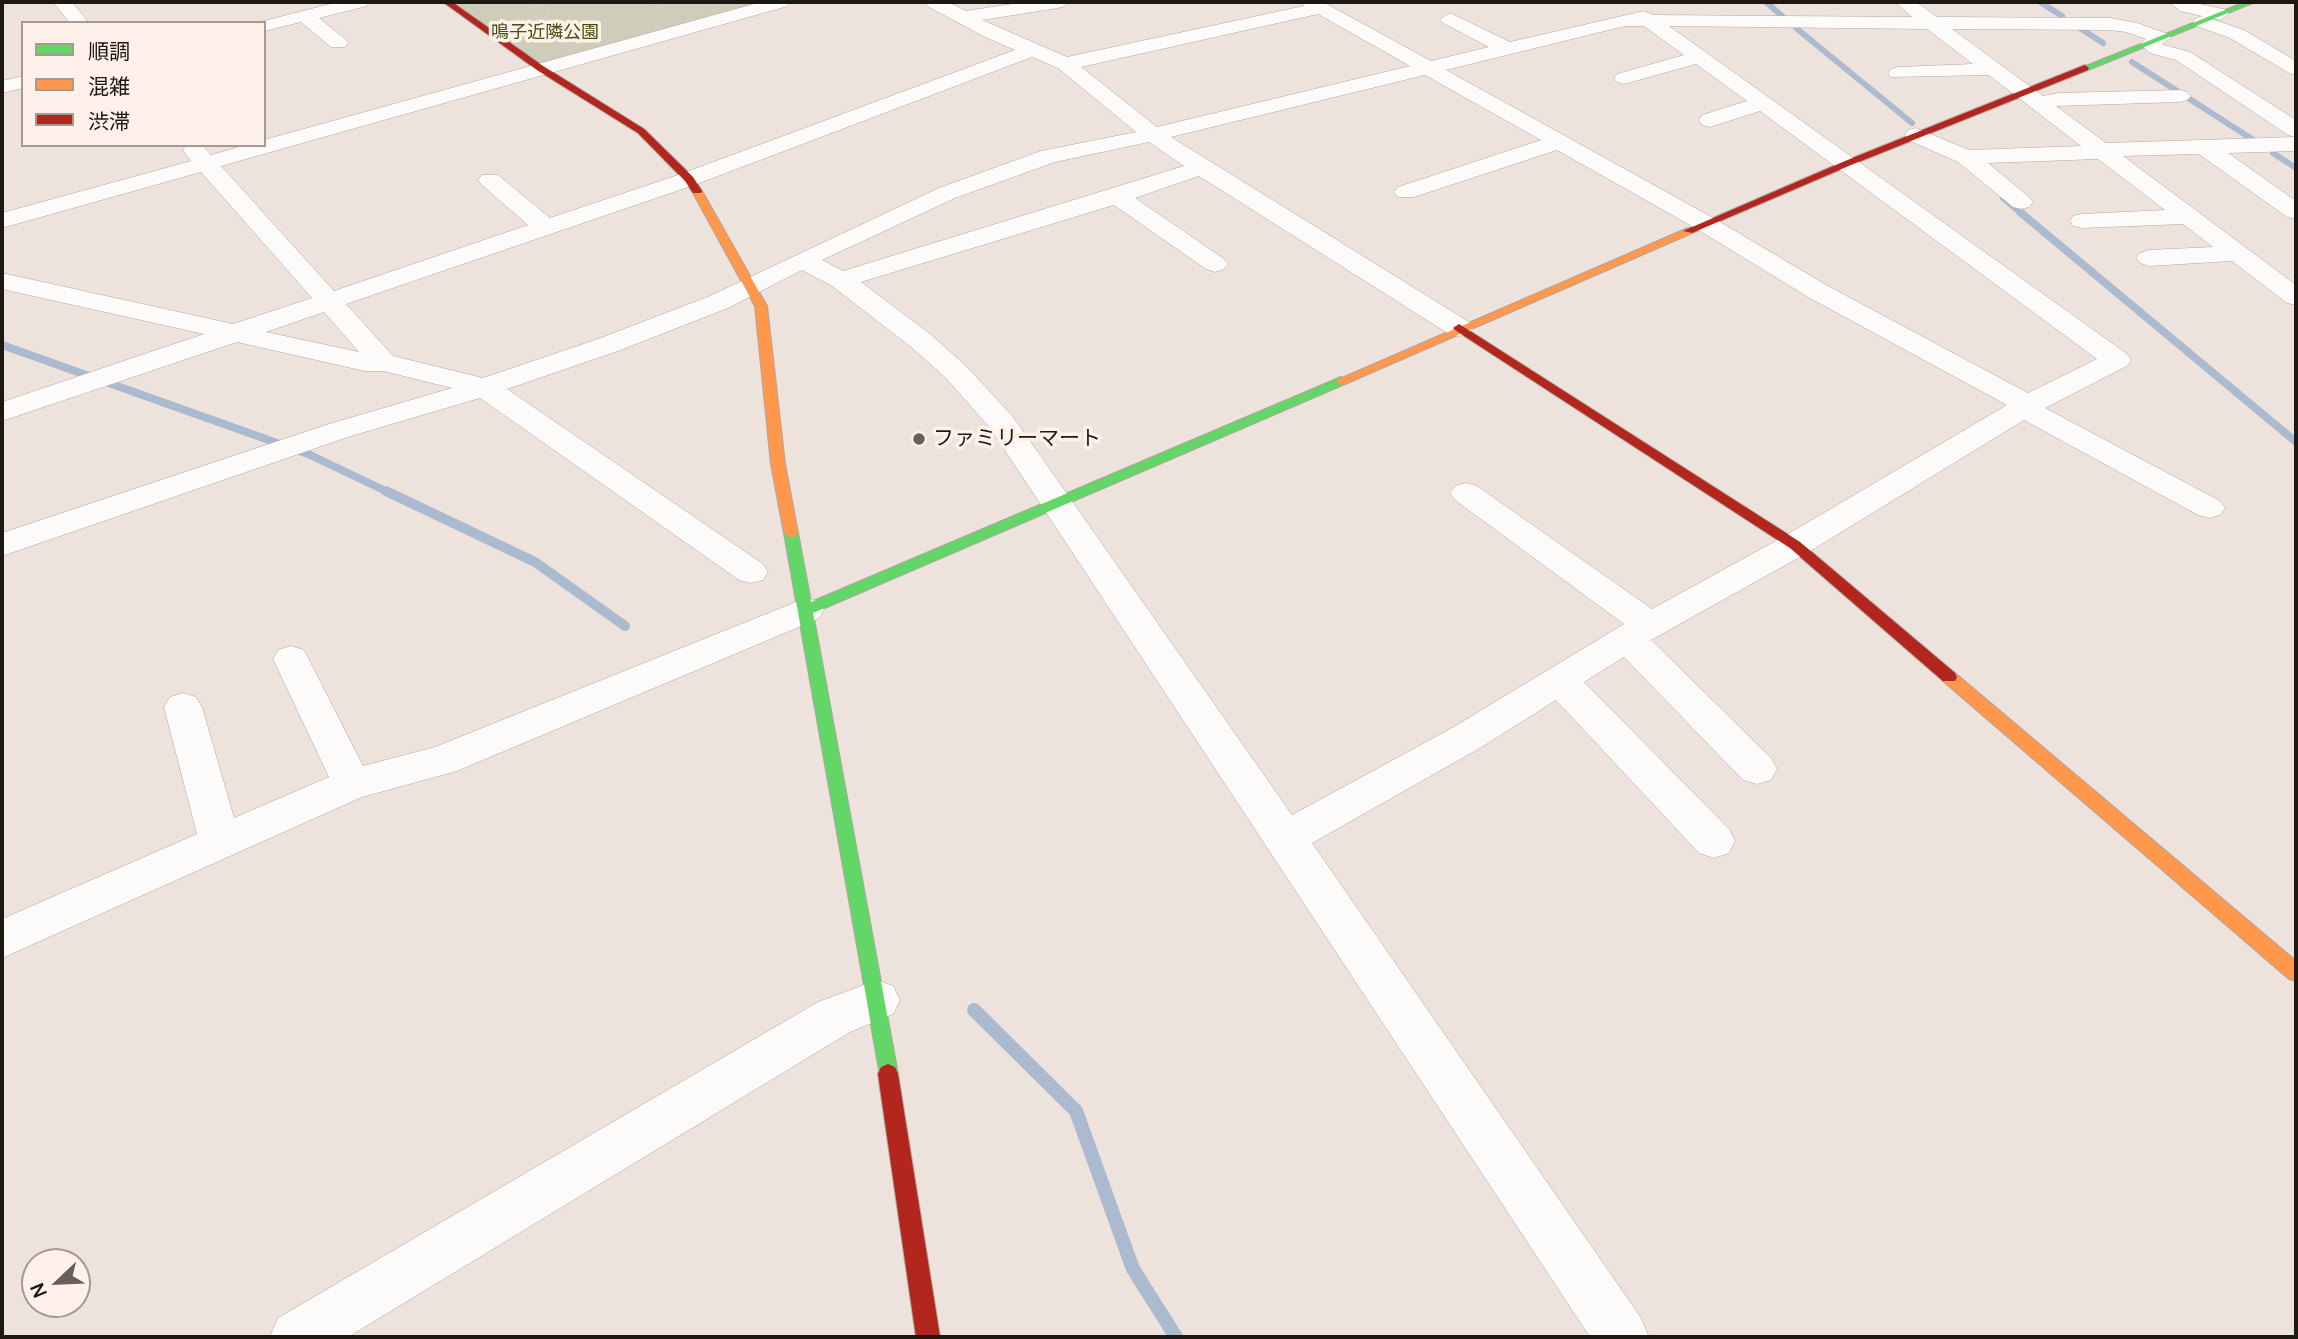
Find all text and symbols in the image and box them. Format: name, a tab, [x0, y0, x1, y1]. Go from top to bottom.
legend	[21, 21, 266, 147]
park label: 鳴子近隣公園	[491, 22, 599, 44]
text: 順調	[88, 37, 130, 65]
text: 混雑	[88, 72, 130, 100]
text: 渋滞	[88, 107, 130, 135]
place label: ファミリーマート	[933, 426, 1101, 452]
marker: ファミリーマート	[911, 431, 927, 447]
north arrow	[21, 1248, 91, 1318]
text: N	[24, 1279, 53, 1302]

